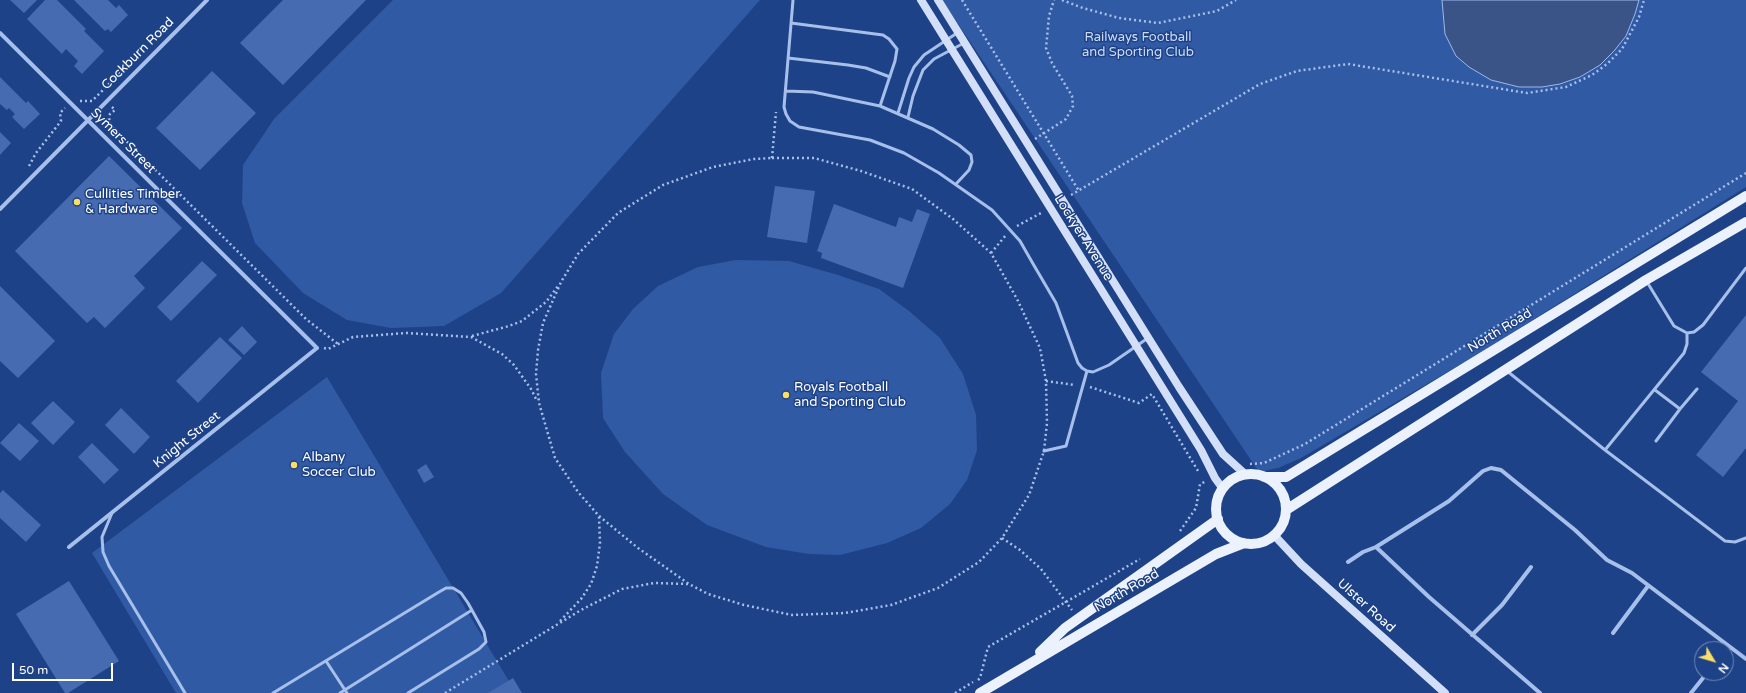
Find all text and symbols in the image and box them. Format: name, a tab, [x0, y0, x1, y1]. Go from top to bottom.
street label: Cockburn Road	[99, 15, 177, 93]
park label: Railways Football and Sporting Club	[1082, 30, 1194, 61]
street label: Symers Street	[87, 105, 159, 177]
place label: Cullities Timber & Hardware	[85, 187, 180, 218]
street label: Lockyer Avenue	[1050, 192, 1116, 284]
marker: Cullities Timber & Hardware	[72, 197, 82, 207]
street label: North Road	[1465, 306, 1535, 356]
place label: Royals Football and Sporting Club	[794, 380, 906, 411]
marker: Royals Football and Sporting Club	[781, 390, 791, 400]
street label: Knight Street	[150, 408, 224, 472]
place label: Albany Soccer Club	[302, 450, 376, 481]
marker: Albany Soccer Club	[289, 460, 299, 470]
street label: North Road	[1092, 566, 1162, 616]
street label: Ulster Road	[1334, 576, 1398, 636]
north arrow	[1694, 641, 1734, 681]
scale bar	[14, 655, 115, 681]
text: N	[1715, 661, 1731, 676]
text: 50 m	[19, 663, 48, 677]

